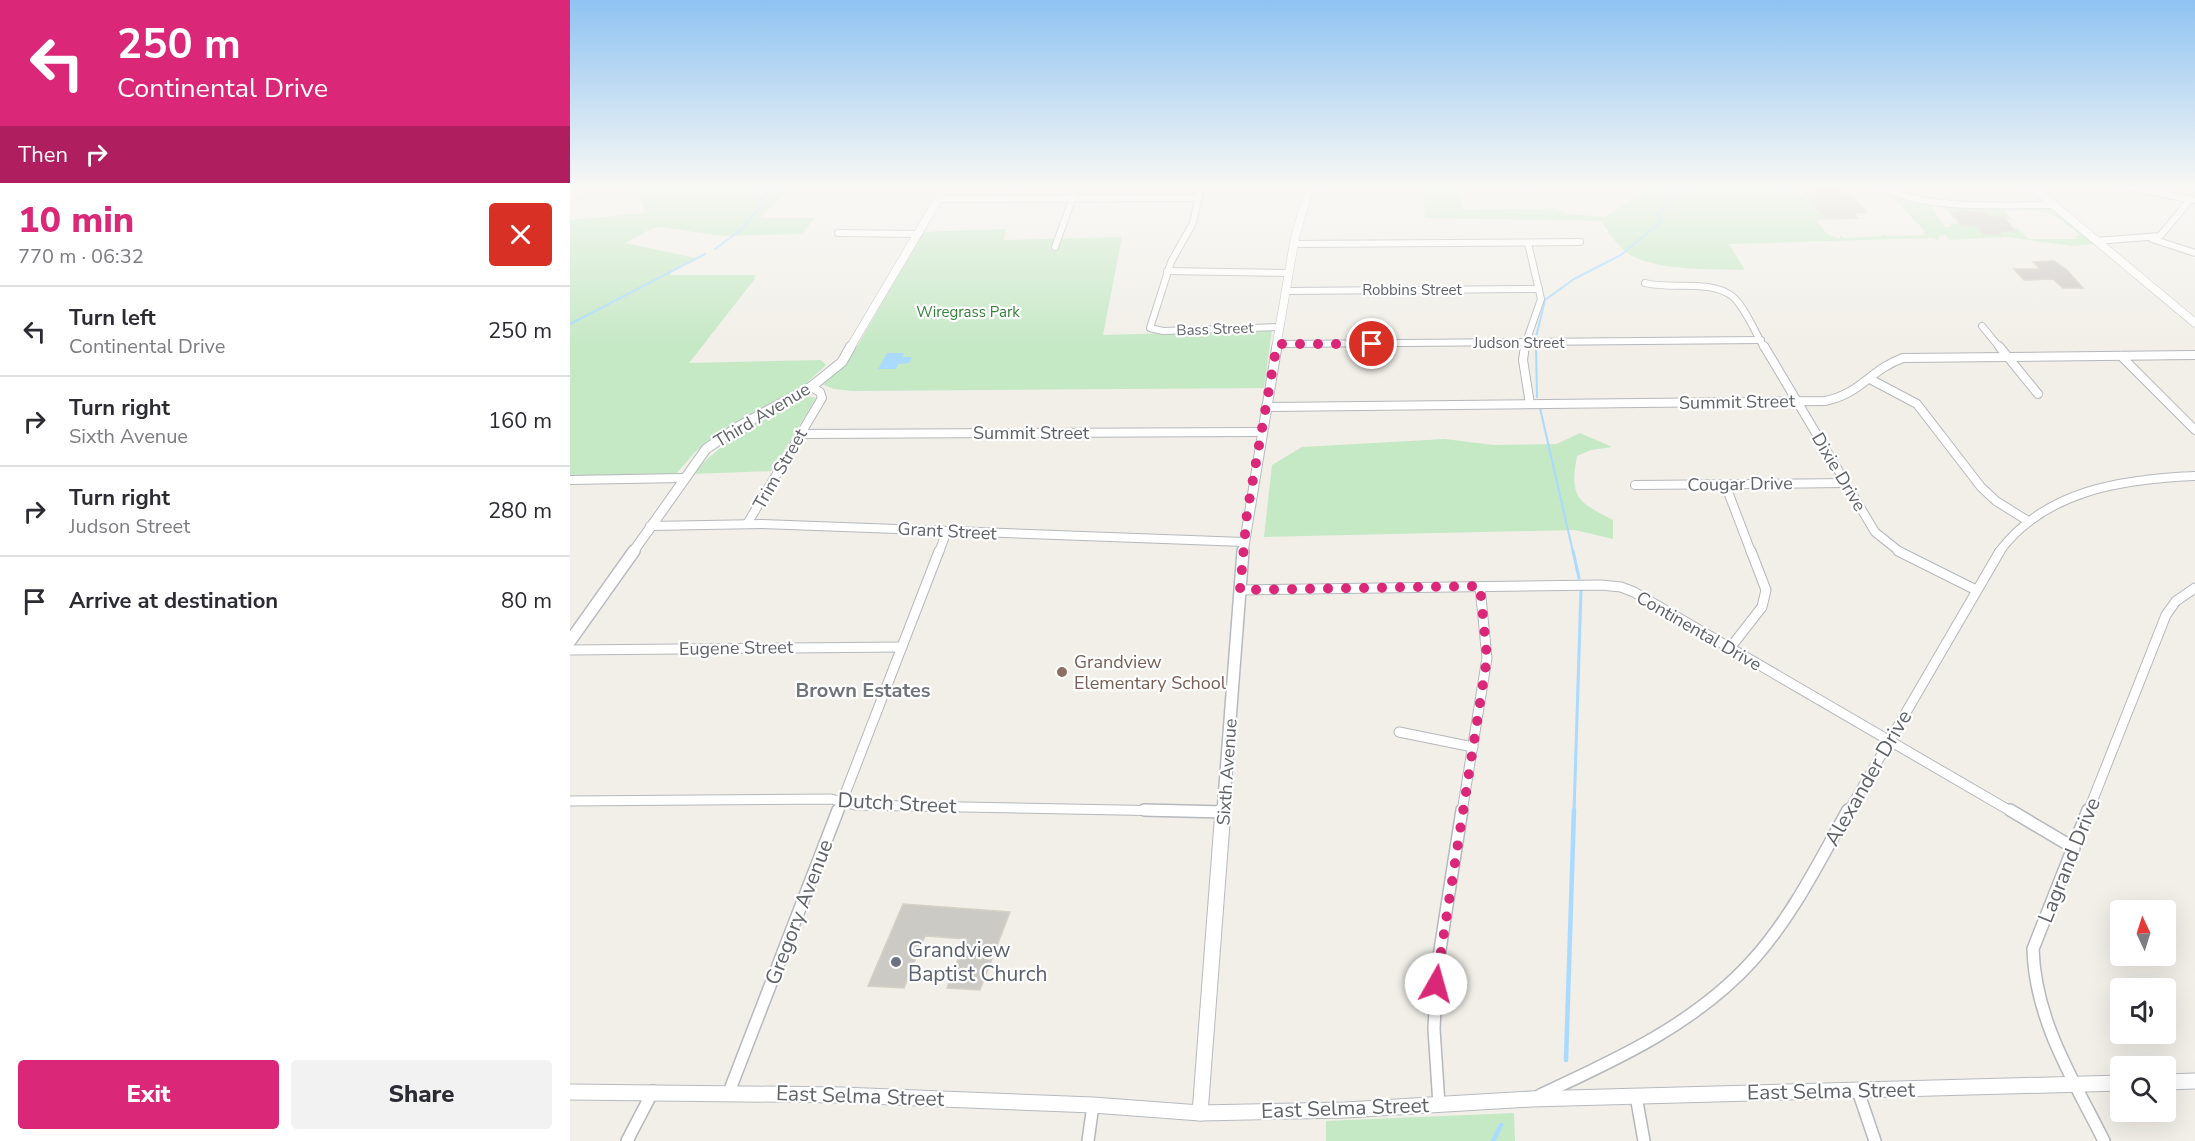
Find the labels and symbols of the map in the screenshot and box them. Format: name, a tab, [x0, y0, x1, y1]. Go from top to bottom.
street label: Robbins Street	[1362, 280, 1463, 300]
park label: Wiregrass Park	[916, 302, 1020, 322]
street label: Bass Street	[1176, 318, 1255, 340]
pin	[1346, 318, 1397, 369]
street label: Judson Street	[1473, 333, 1565, 353]
street label: Third Avenue	[710, 377, 814, 453]
street label: Summit Street	[1679, 389, 1796, 415]
street label: Summit Street	[973, 421, 1090, 445]
street label: Trim Street	[747, 424, 813, 514]
street label: Dixie Drive	[1806, 428, 1872, 516]
street label: Cougar Drive	[1687, 471, 1793, 497]
street label: Grant Street	[897, 516, 998, 546]
street label: Continental Drive	[1632, 585, 1766, 677]
street label: Eugene Street	[679, 635, 794, 661]
place label: Grandview Elementary School	[1074, 650, 1227, 695]
marker: Grandview Elementary School	[1055, 665, 1069, 679]
district label: Brown Estates	[795, 677, 931, 704]
street label: Alexander Drive	[1818, 705, 1918, 851]
street label: Sixth Avenue	[1211, 718, 1243, 826]
street label: Dutch Street	[837, 786, 958, 820]
street label: Lagrand Drive	[2031, 793, 2107, 927]
street label: Gregory Avenue	[758, 835, 840, 989]
north arrow	[2110, 900, 2176, 966]
place label: Grandview Baptist Church	[908, 936, 1047, 988]
position arrow	[1404, 952, 1468, 1016]
marker: Grandview Baptist Church	[889, 955, 903, 969]
street label: East Selma Street	[1747, 1076, 1916, 1106]
street label: East Selma Street	[776, 1079, 945, 1113]
street label: East Selma Street	[1261, 1091, 1430, 1125]

